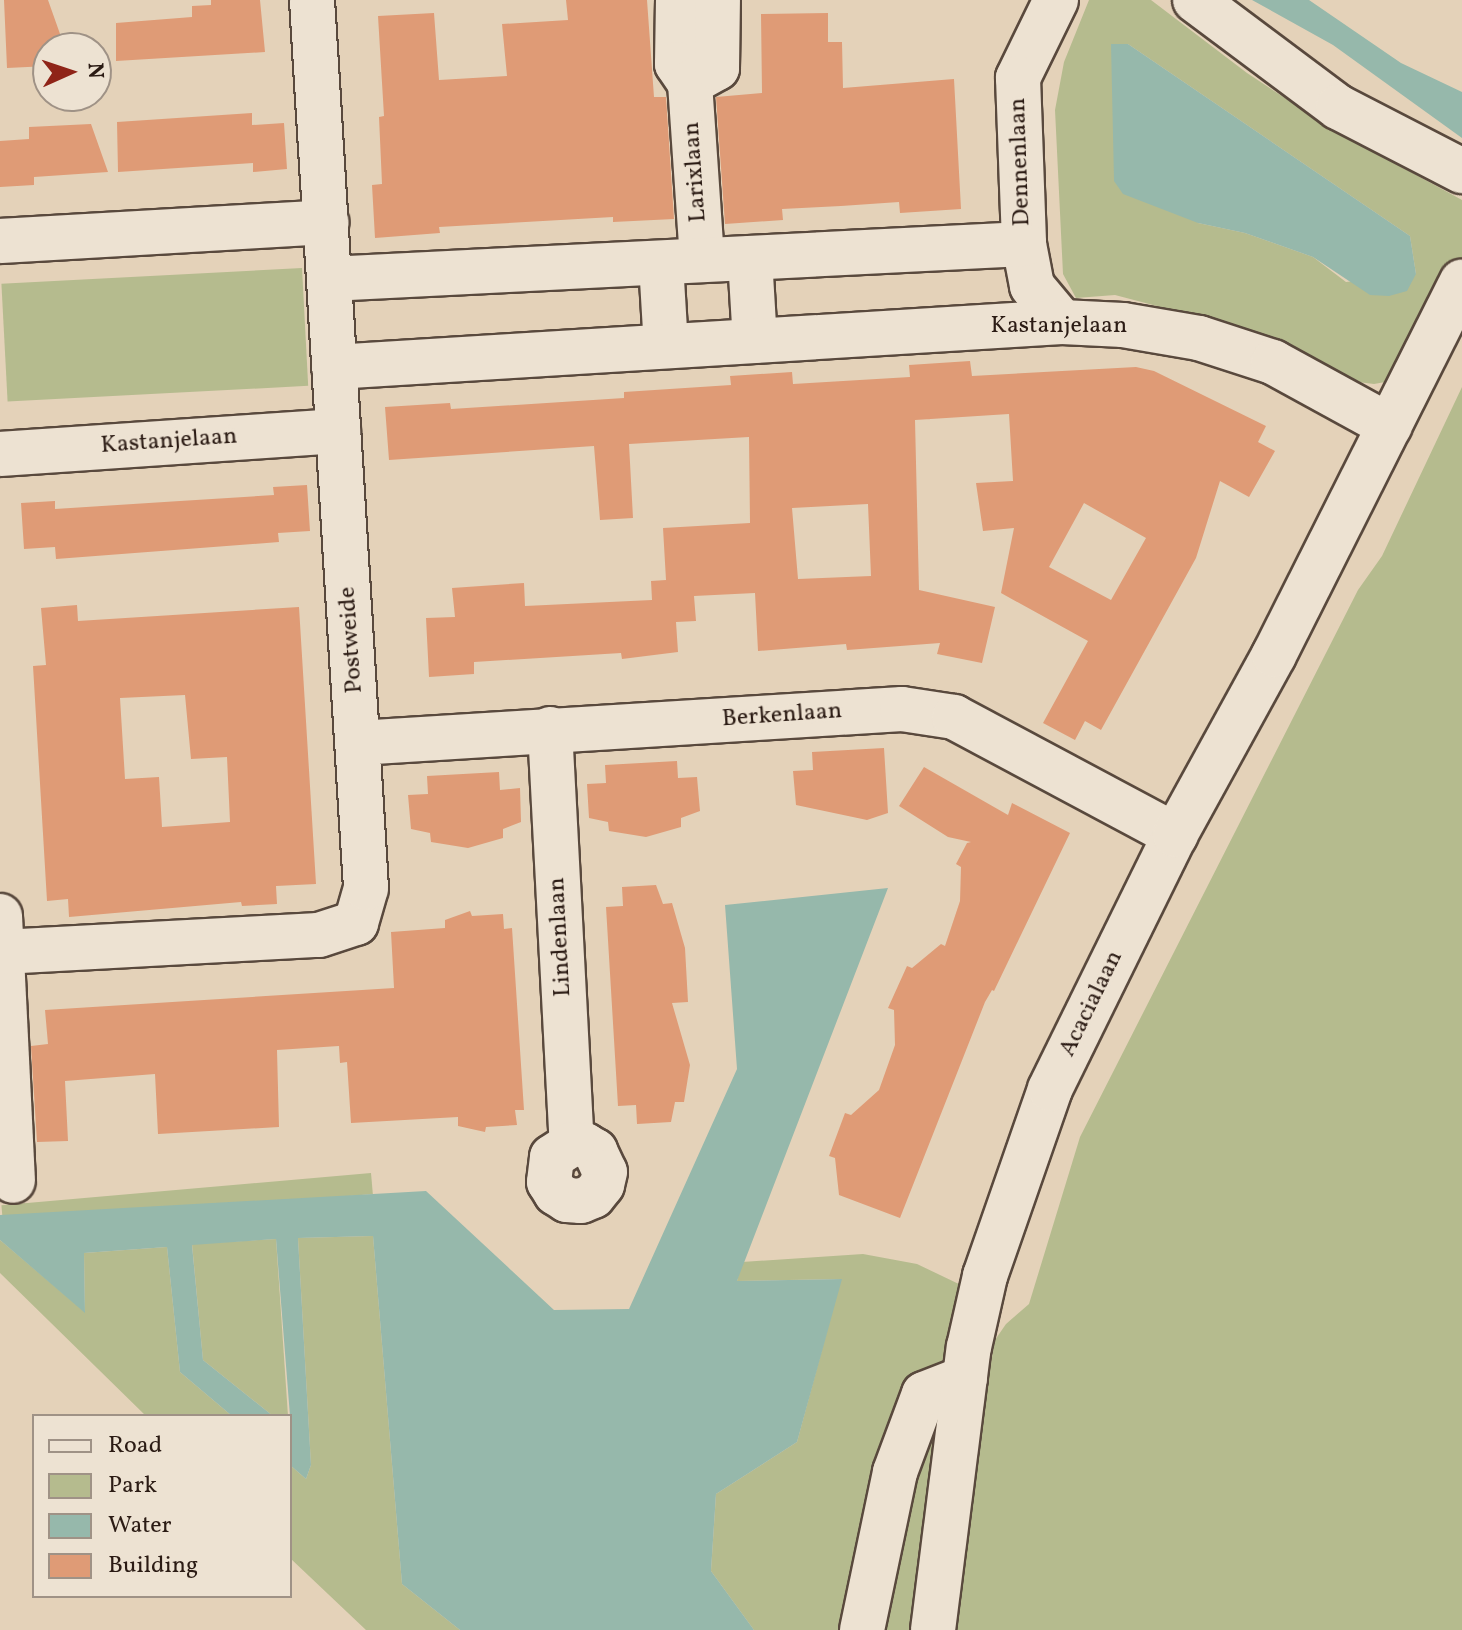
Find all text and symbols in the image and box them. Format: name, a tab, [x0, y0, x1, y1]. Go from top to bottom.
north arrow	[32, 32, 112, 112]
text: N	[79, 62, 110, 80]
street label: Dennenlaan	[1004, 97, 1038, 227]
street label: Larixlaan	[678, 121, 714, 223]
street label: Kastanjelaan	[991, 313, 1127, 341]
street label: Kastanjelaan	[100, 423, 238, 461]
street label: Postweide	[334, 586, 370, 694]
street label: Berkenlaan	[721, 697, 843, 735]
street label: Lindenlaan	[543, 877, 579, 997]
street label: Acacialaan	[1054, 946, 1130, 1062]
legend	[32, 1414, 292, 1598]
text: Road	[108, 1429, 162, 1463]
text: Park	[108, 1469, 157, 1503]
text: Water	[108, 1509, 172, 1543]
text: Building	[108, 1549, 198, 1583]

